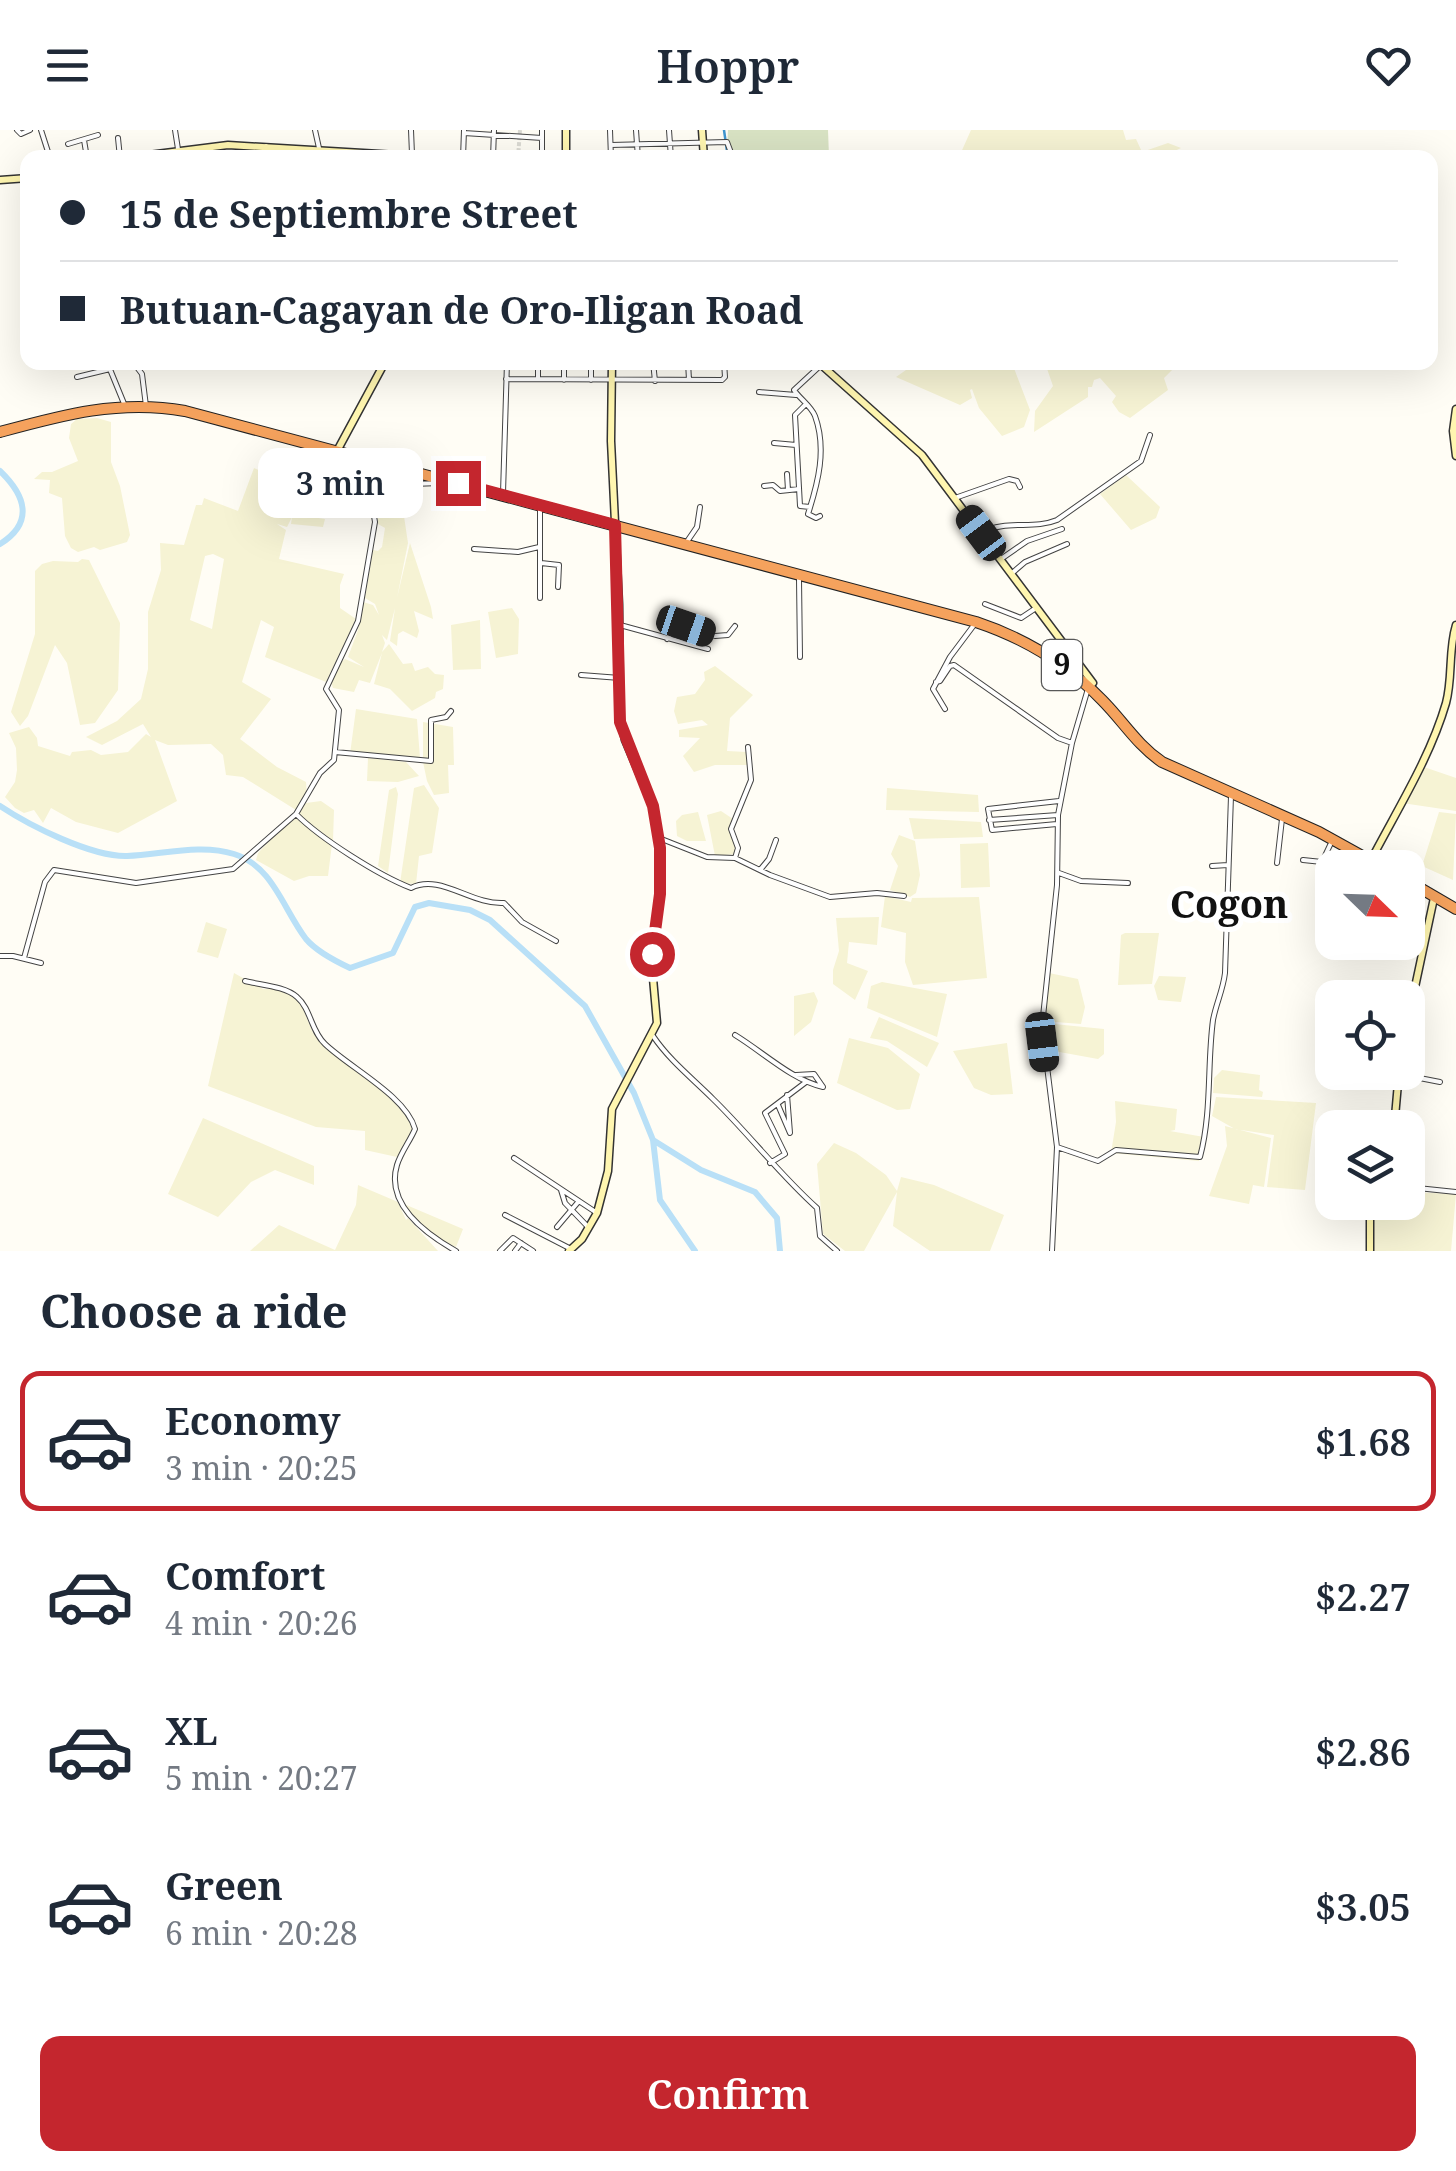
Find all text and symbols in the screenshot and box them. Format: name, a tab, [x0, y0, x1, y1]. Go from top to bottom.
text: Hoppr	[656, 35, 800, 96]
icon: menu	[40, 38, 95, 93]
icon: heart	[1361, 38, 1416, 93]
text: 15 de Septiembre Street	[120, 187, 578, 239]
text: Butuan-Cagayan de Oro-Iligan Road	[120, 283, 803, 335]
callout: 3 min	[258, 448, 423, 518]
text: 3 min	[296, 461, 385, 504]
route end	[436, 461, 481, 506]
car	[951, 500, 1011, 566]
car	[653, 602, 719, 650]
road number: 9	[1042, 640, 1082, 690]
north arrow	[1315, 850, 1425, 960]
map controls	[1315, 850, 1425, 1220]
district label: Cogon	[1170, 877, 1288, 929]
route start	[630, 932, 675, 977]
button: locate	[1315, 980, 1425, 1090]
car	[1023, 1010, 1061, 1074]
button: layers	[1315, 1110, 1425, 1220]
text: Choose a ride	[40, 1280, 348, 1341]
text: Economy	[165, 1394, 341, 1446]
icon: car	[45, 1396, 135, 1486]
text: $1.68	[1315, 1415, 1411, 1467]
text: 3 min · 20:25	[165, 1446, 358, 1489]
text: Comfort	[165, 1549, 325, 1601]
icon: car	[45, 1551, 135, 1641]
text: $2.27	[1315, 1570, 1411, 1622]
text: 4 min · 20:26	[165, 1601, 358, 1644]
text: XL	[165, 1704, 218, 1756]
icon: car	[45, 1706, 135, 1796]
text: $2.86	[1315, 1725, 1411, 1777]
text: 5 min · 20:27	[165, 1756, 358, 1799]
text: Green	[165, 1859, 283, 1911]
icon: car	[45, 1861, 135, 1951]
text: $3.05	[1315, 1880, 1411, 1932]
text: 6 min · 20:28	[165, 1911, 358, 1954]
button: Confirm	[40, 2036, 1416, 2151]

